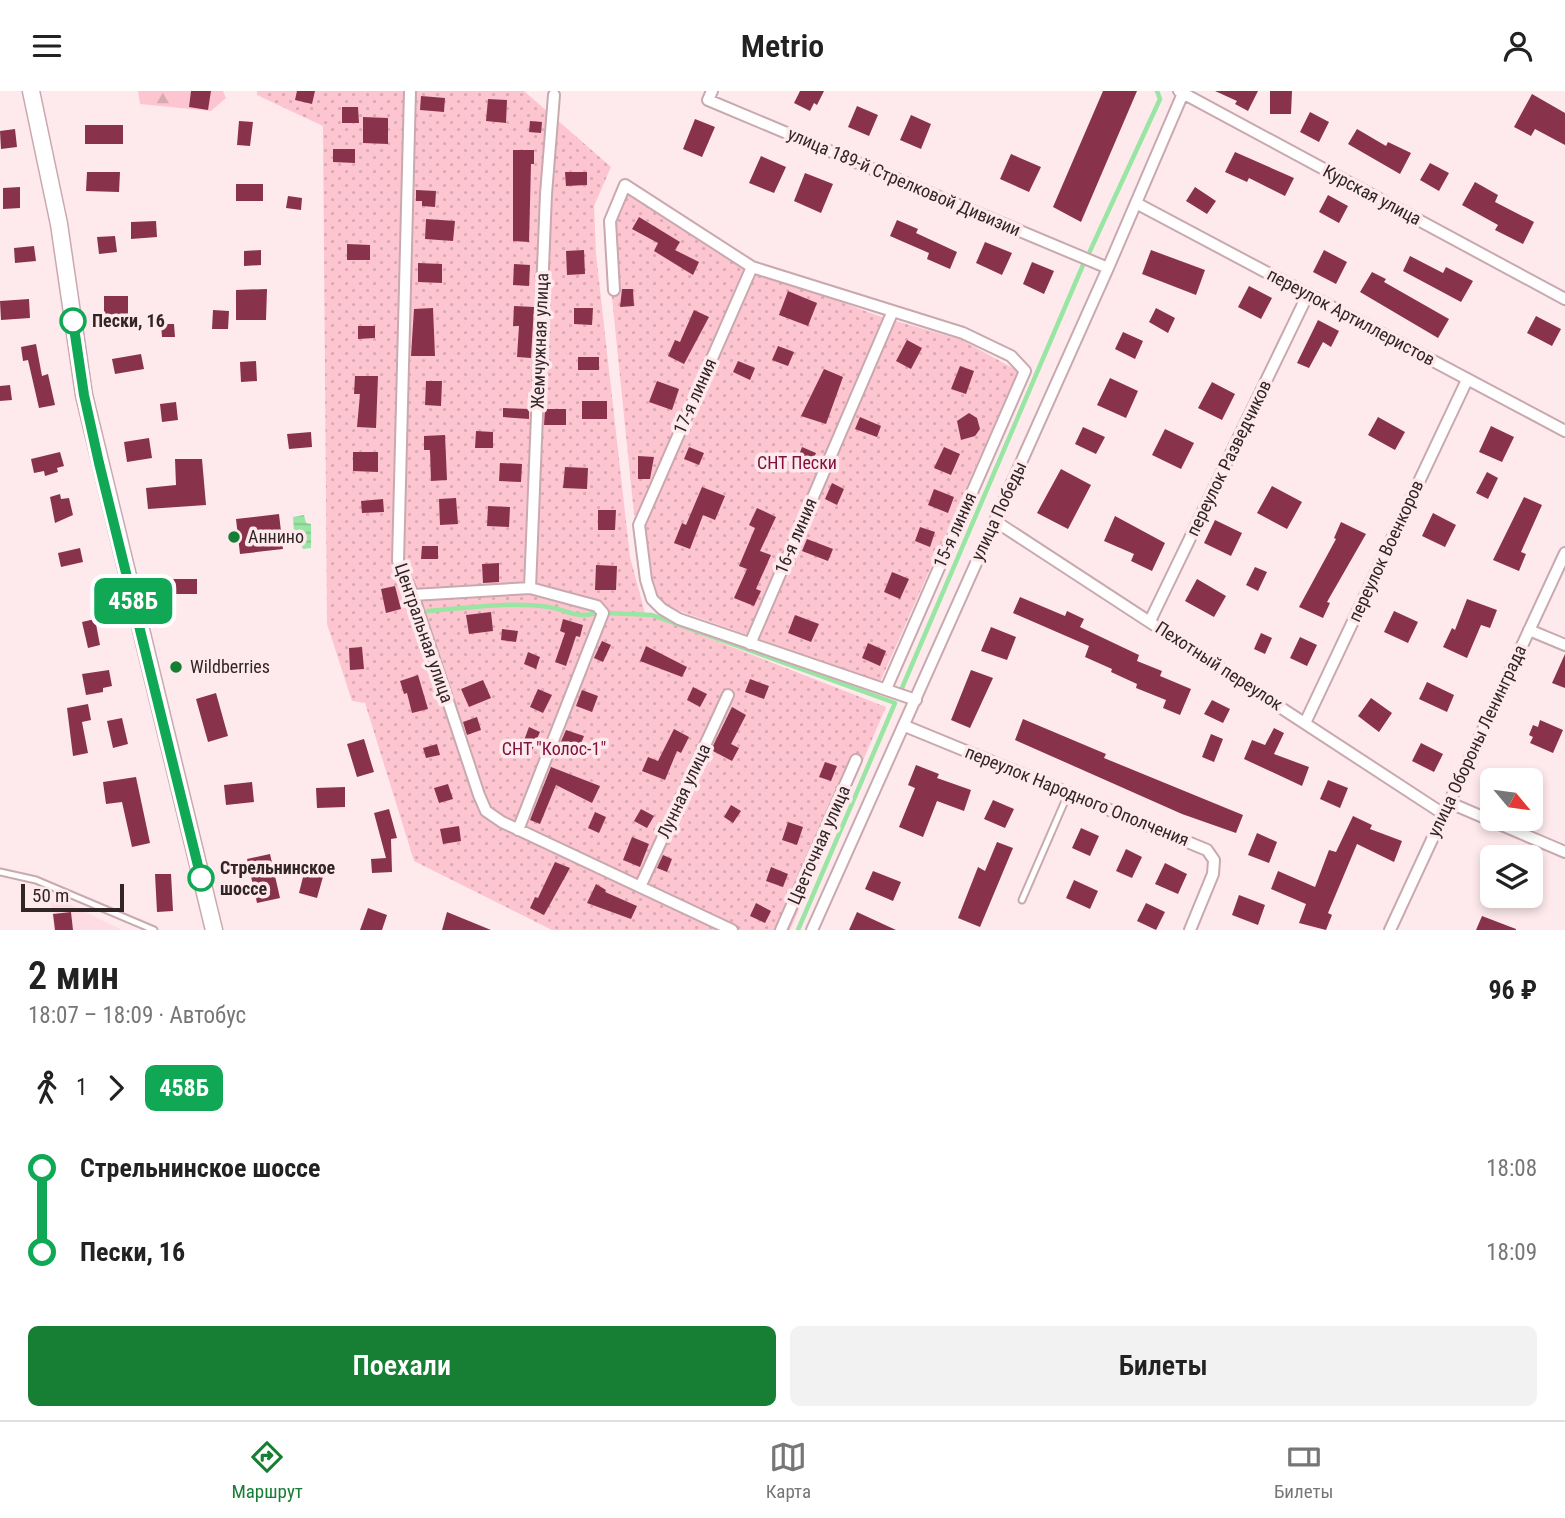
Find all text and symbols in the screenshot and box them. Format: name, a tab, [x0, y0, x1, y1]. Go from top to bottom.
icon: menu	[28, 27, 66, 65]
text: Metrio	[741, 27, 824, 65]
icon: person	[1499, 27, 1537, 65]
street label: улица 189-й Стрелковой Дивизии	[785, 123, 1024, 240]
street label: Курская улица	[1320, 160, 1425, 229]
street label: переулок Артиллеристов	[1264, 263, 1439, 370]
street label: Жемчужная улица	[527, 273, 552, 409]
marker: Пески, 16	[60, 308, 86, 334]
place label: Пески, 16	[92, 310, 165, 331]
street label: 17-я линия	[669, 355, 720, 437]
street label: переулок Разведчиков	[1182, 376, 1275, 539]
park label: СНТ Пески	[757, 452, 837, 473]
street label: улица Победы	[966, 458, 1031, 564]
street label: переулок Военкоров	[1344, 477, 1428, 625]
street label: 15-я линия	[929, 489, 980, 571]
street label: 16-я линия	[770, 495, 821, 577]
place label: Аннино	[248, 526, 304, 547]
marker: Аннино	[226, 529, 242, 545]
street label: Центральная улица	[391, 560, 458, 705]
line badge: 458Б	[84, 578, 182, 624]
text: 458Б	[108, 587, 158, 615]
street label: Пехотный переулок	[1152, 617, 1287, 715]
street label: улица Обороны Ленинграда	[1423, 642, 1530, 840]
place label: Wildberries	[190, 656, 270, 677]
marker: Wildberries	[168, 659, 184, 675]
park label: СНТ "Колос-1"	[502, 738, 606, 759]
street label: Лунная улица	[653, 740, 715, 841]
street label: переулок Народного Ополчения	[962, 741, 1192, 850]
north arrow	[1480, 768, 1544, 831]
map controls	[1480, 768, 1543, 908]
street label: Цветочная улица	[783, 782, 854, 908]
button: layers	[1480, 845, 1543, 908]
place label: Стрельнинское шоссе	[220, 857, 336, 899]
marker: Стрельнинское шоссе	[188, 865, 214, 891]
scale bar	[21, 881, 124, 913]
text: 50 m	[32, 884, 69, 907]
text: 2 мин	[28, 954, 119, 998]
text: 96 ₽	[1488, 975, 1537, 1005]
text: 18:07 – 18:09 · Автобус	[28, 1002, 246, 1029]
icon: walk	[28, 1069, 66, 1107]
icon: forward	[97, 1069, 135, 1107]
text: 1	[76, 1074, 87, 1101]
text: 458Б	[159, 1074, 209, 1102]
text: Стрельнинское шоссе	[80, 1153, 321, 1183]
text: 18:08	[1486, 1155, 1537, 1182]
text: Пески, 16	[80, 1237, 185, 1267]
text: 18:09	[1486, 1239, 1537, 1266]
button: Поехали	[28, 1326, 776, 1406]
button: Билеты	[790, 1326, 1537, 1406]
tab: Маршрут	[231, 1438, 303, 1503]
tab: Карта	[766, 1438, 811, 1503]
tab: Билеты	[1274, 1438, 1334, 1503]

